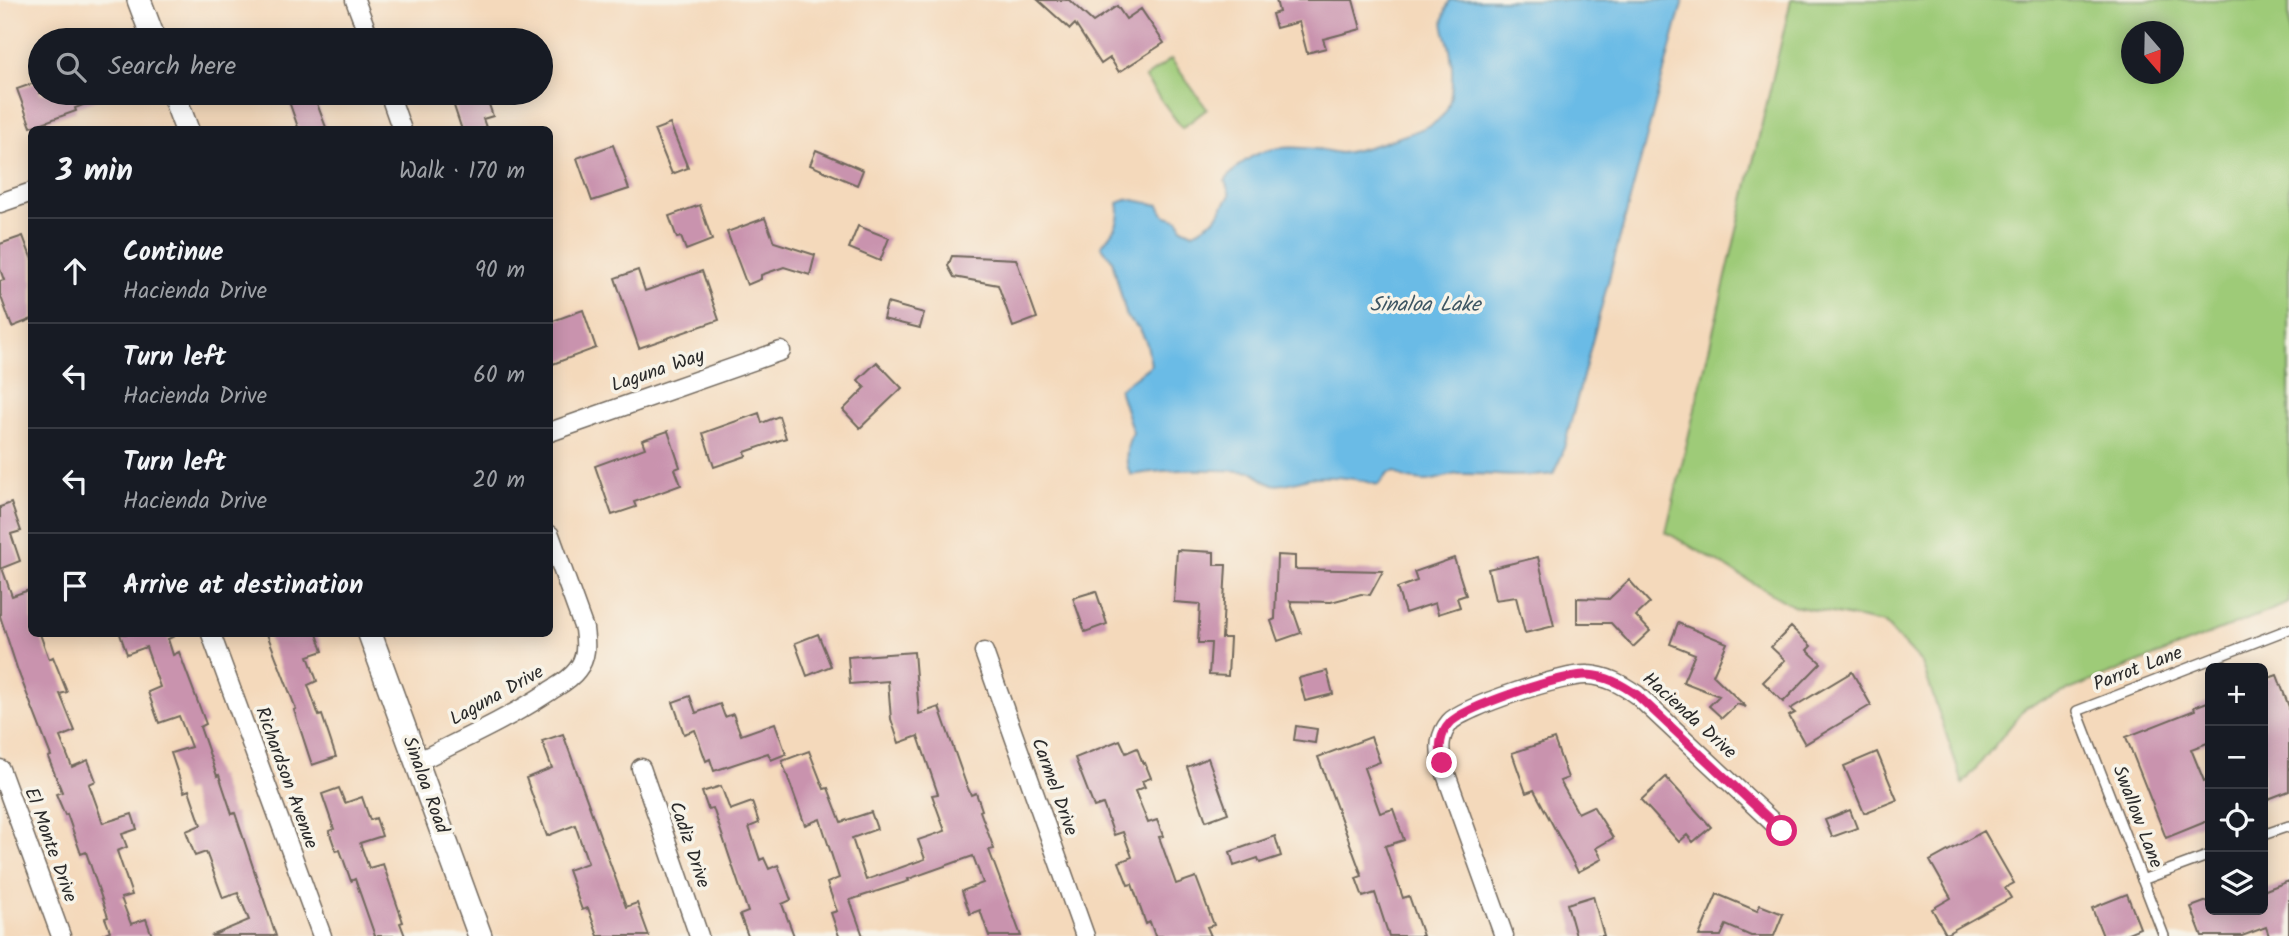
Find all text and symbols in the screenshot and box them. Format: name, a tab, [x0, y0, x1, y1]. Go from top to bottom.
north arrow	[2121, 21, 2184, 84]
search box	[28, 28, 553, 105]
text: Search here	[108, 46, 236, 88]
icon: search	[52, 48, 90, 86]
text: 3 min	[56, 148, 133, 196]
text: Walk · 170 m	[399, 154, 525, 190]
text: Continue	[123, 232, 224, 274]
icon: ahead	[56, 252, 94, 290]
text: 90 m	[475, 253, 525, 289]
text: Hacienda Drive	[123, 274, 267, 310]
water label: Sinaloa Lake	[1370, 289, 1483, 322]
text: Turn left	[123, 337, 226, 379]
street label: Laguna Way	[607, 341, 710, 401]
icon: left	[56, 357, 94, 395]
text: 60 m	[473, 358, 525, 394]
text: Hacienda Drive	[123, 379, 267, 415]
text: Turn left	[123, 442, 226, 484]
icon: left	[56, 462, 94, 500]
text: 20 m	[473, 463, 525, 499]
text: Hacienda Drive	[123, 484, 267, 520]
text: Arrive at destination	[123, 565, 363, 607]
icon: arrive	[56, 567, 94, 605]
street label: Parrot Lane	[2089, 638, 2187, 700]
street label: Laguna Drive	[444, 658, 550, 734]
map controls	[2205, 663, 2268, 915]
button: +	[2205, 663, 2268, 726]
street label: Hacienda Drive	[1635, 665, 1744, 767]
street label: Richardson Avenue	[246, 703, 326, 854]
button: −	[2205, 726, 2268, 789]
street label: Sinaloa Road	[394, 732, 457, 838]
street label: Carmel Drive	[1022, 734, 1086, 841]
route end	[1426, 747, 1457, 778]
street label: Swallow Lane	[2104, 761, 2171, 873]
street label: El Monte Drive	[15, 783, 85, 907]
button: locate	[2205, 789, 2268, 852]
street label: Cadiz Drive	[660, 798, 718, 893]
route start	[1766, 815, 1797, 846]
button: layers	[2205, 852, 2268, 915]

